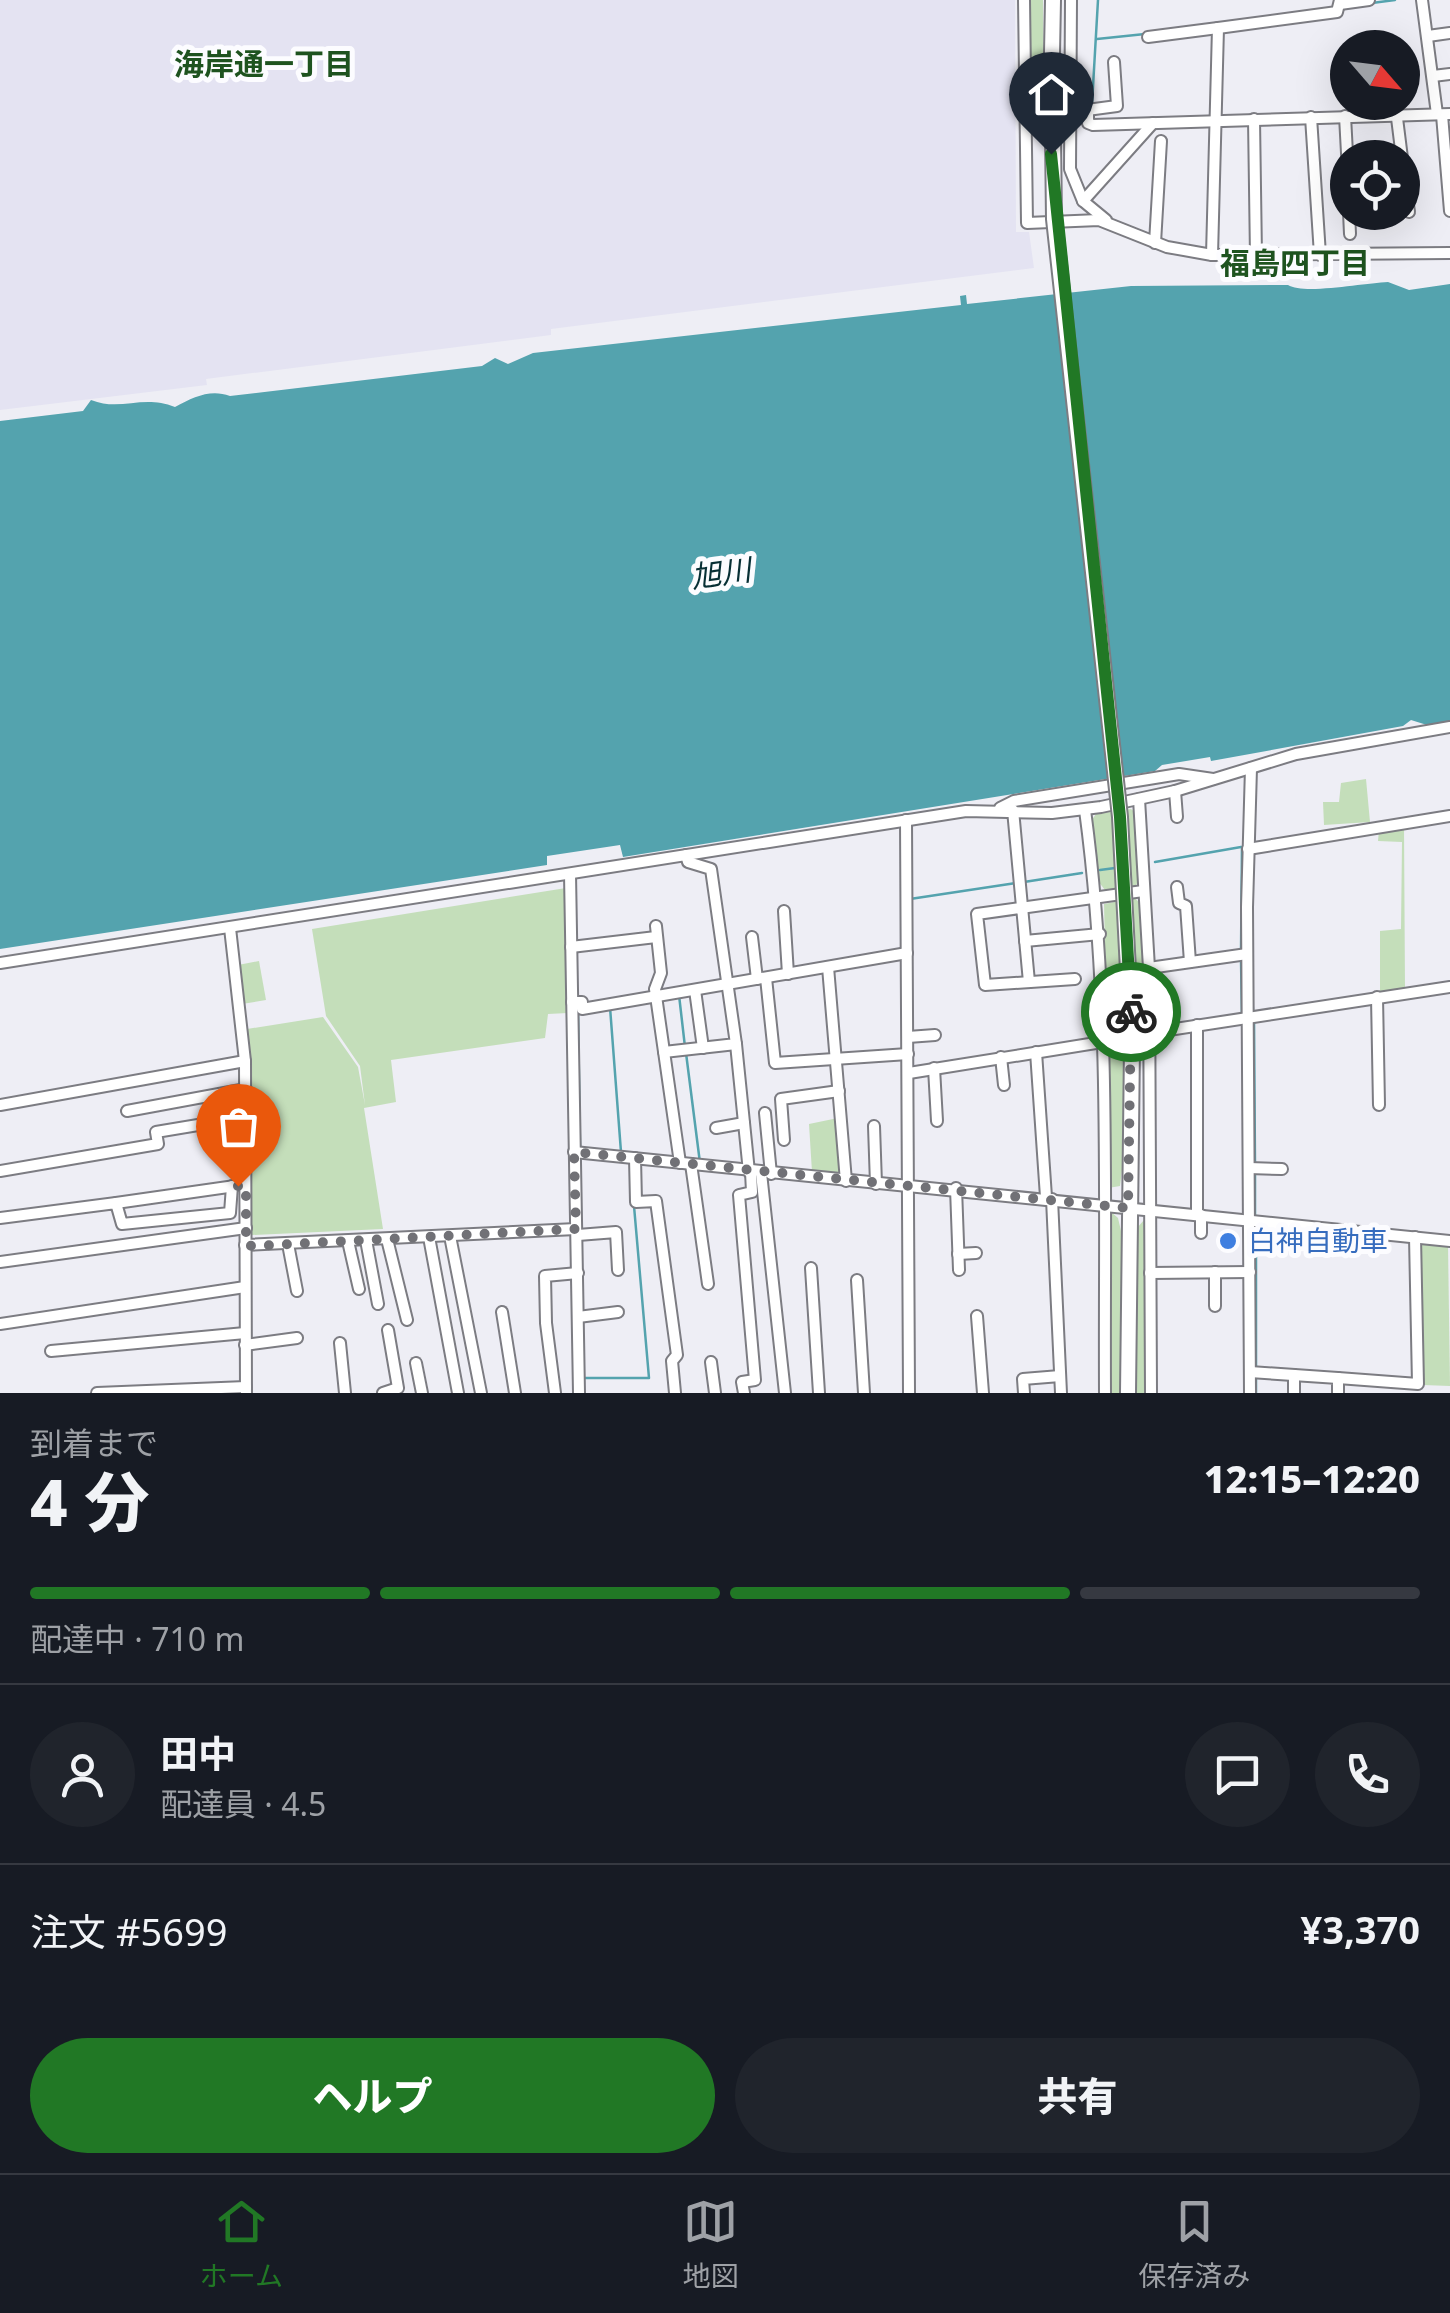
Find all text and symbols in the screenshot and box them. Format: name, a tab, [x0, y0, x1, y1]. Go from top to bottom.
north arrow	[1330, 30, 1420, 120]
map controls	[1330, 30, 1420, 230]
district label: 海岸通一丁目	[174, 43, 354, 84]
pin	[1009, 52, 1094, 155]
icon: home	[1024, 67, 1079, 122]
button: locate	[1330, 140, 1420, 230]
district label: 福島四丁目	[1220, 242, 1370, 283]
water label: 旭川	[688, 548, 756, 597]
courier	[1081, 962, 1181, 1062]
icon: bike	[1104, 985, 1159, 1040]
pin	[196, 1084, 281, 1187]
icon: bag	[211, 1099, 266, 1154]
place label: 白神自動車	[1248, 1221, 1388, 1259]
marker: 白神自動車	[1217, 1230, 1239, 1252]
text: 到着まで	[30, 1421, 158, 1464]
text: 12:15–12:20	[1204, 1452, 1420, 1504]
text: 4 分	[30, 1457, 149, 1545]
text: 配達中 · 710 m	[30, 1617, 244, 1660]
button: person	[30, 1722, 135, 1827]
button: chat	[1185, 1722, 1290, 1827]
button: phone	[1315, 1722, 1420, 1827]
text: 田中	[160, 1727, 236, 1779]
text: 配達員 · 4.5	[160, 1782, 326, 1825]
text: ¥3,370	[1300, 1903, 1420, 1955]
text: 注文 #5699	[30, 1905, 227, 1957]
button: ヘルプ	[30, 2038, 715, 2153]
button: 共有	[735, 2038, 1420, 2153]
tab: ホーム	[200, 2194, 283, 2294]
tab: 地図	[683, 2194, 739, 2294]
tab: 保存済み	[1138, 2194, 1250, 2294]

